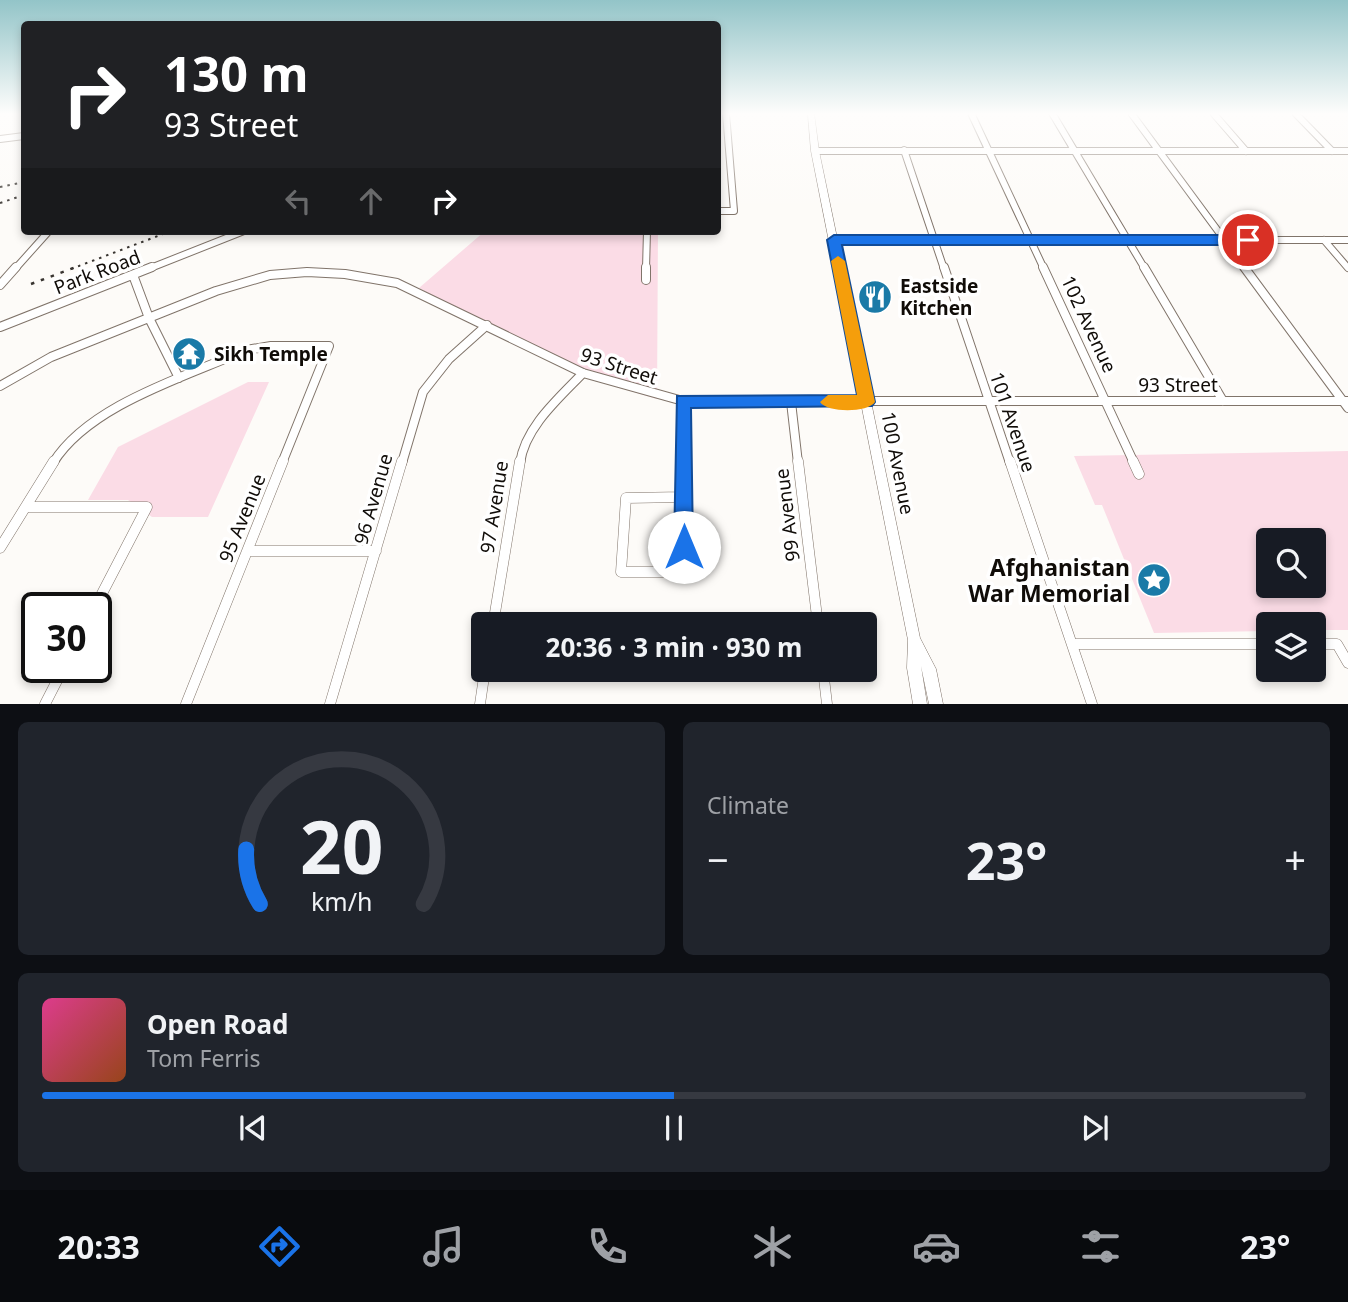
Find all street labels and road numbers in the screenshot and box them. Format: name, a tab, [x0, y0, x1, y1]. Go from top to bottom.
street label: Park Road	[50, 244, 144, 300]
street label: 102 Avenue	[1055, 271, 1123, 377]
street label: 93 Street	[577, 341, 661, 391]
street label: 101 Avenue	[984, 368, 1042, 476]
street label: 93 Street	[1138, 372, 1218, 398]
street label: 100 Avenue	[875, 409, 921, 517]
street label: 96 Avenue	[348, 451, 398, 547]
street label: 97 Avenue	[474, 459, 514, 555]
street label: 99 Avenue	[768, 467, 806, 563]
street label: 95 Avenue	[212, 470, 272, 566]

